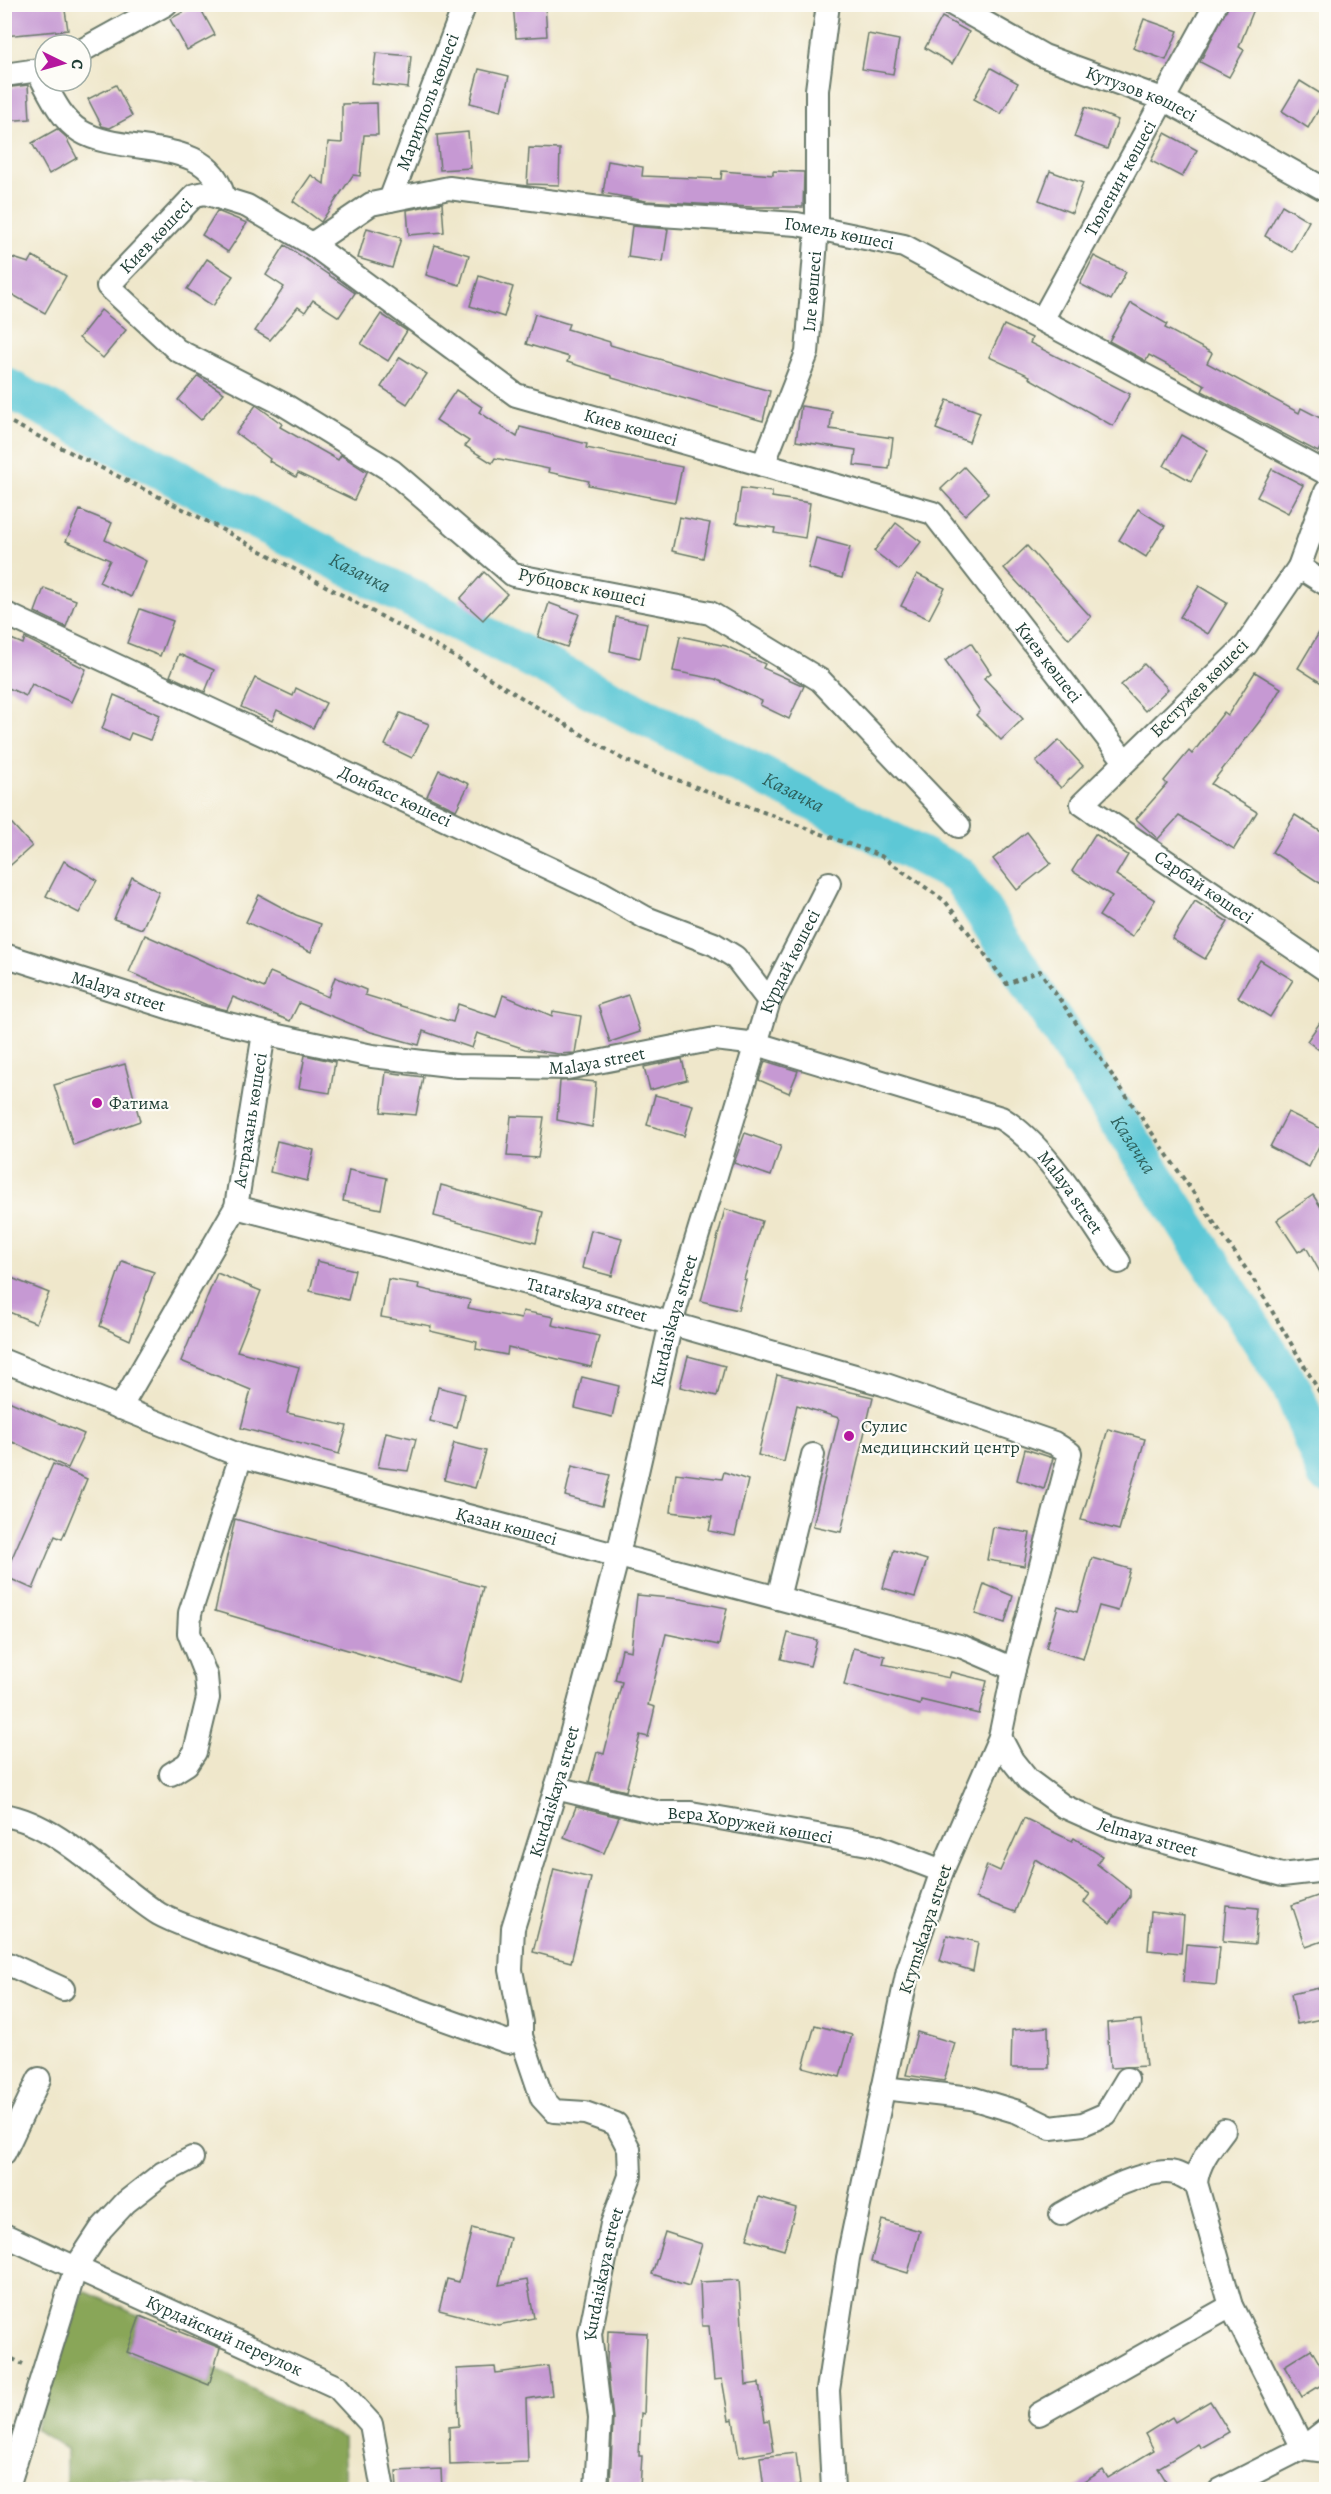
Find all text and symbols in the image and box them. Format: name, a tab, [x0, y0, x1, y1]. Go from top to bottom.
street label: Мариуполь көшесі	[390, 30, 465, 174]
north arrow	[33, 33, 93, 93]
text: С	[66, 58, 88, 70]
street label: Кутузов көшесі	[1082, 60, 1201, 127]
street label: Тюленин көшесі	[1079, 116, 1162, 240]
street label: Киев көшесі	[114, 193, 198, 279]
street label: Гомель көшесі	[784, 211, 896, 256]
street label: Іле көшесі	[797, 250, 827, 333]
street label: Киев көшесі	[581, 403, 680, 452]
water label: Казачка	[325, 546, 395, 600]
street label: Рубцовск көшесі	[516, 562, 648, 612]
street label: Киев көшесі	[1010, 617, 1088, 708]
street label: Бестужев көшесі	[1144, 633, 1254, 743]
street label: Донбасс көшесі	[335, 759, 455, 833]
water label: Казачка	[758, 765, 829, 819]
street label: Сарбай көшесі	[1150, 845, 1258, 929]
street label: Күрдай көшесі	[754, 905, 826, 1016]
street label: Malaya street	[68, 965, 169, 1018]
street label: Malaya street	[548, 1041, 647, 1080]
street label: Астрахань көшесі	[227, 1051, 273, 1190]
place label: Фатима	[109, 1091, 170, 1115]
marker: Фатима	[90, 1096, 104, 1110]
water label: Казачка	[1104, 1110, 1163, 1179]
street label: Malaya street	[1032, 1145, 1109, 1239]
street label: Kurdaiskaya street	[645, 1251, 703, 1389]
street label: Tatarskaya street	[524, 1271, 650, 1328]
place label: Сулис медицинский центр	[861, 1414, 1020, 1459]
marker: Сулис медицинский центр	[842, 1429, 856, 1443]
street label: Қазан көшесі	[453, 1501, 560, 1551]
street label: Kurdaiskaya street	[523, 1723, 585, 1860]
street label: Вера Хоружей көшесі	[667, 1801, 835, 1850]
street label: Jelmaya street	[1094, 1811, 1201, 1863]
street label: Krymskaaya street	[893, 1861, 957, 1997]
street label: Kurdaiskaya street	[577, 2204, 629, 2342]
street label: Курдайский переулок	[142, 2289, 306, 2382]

